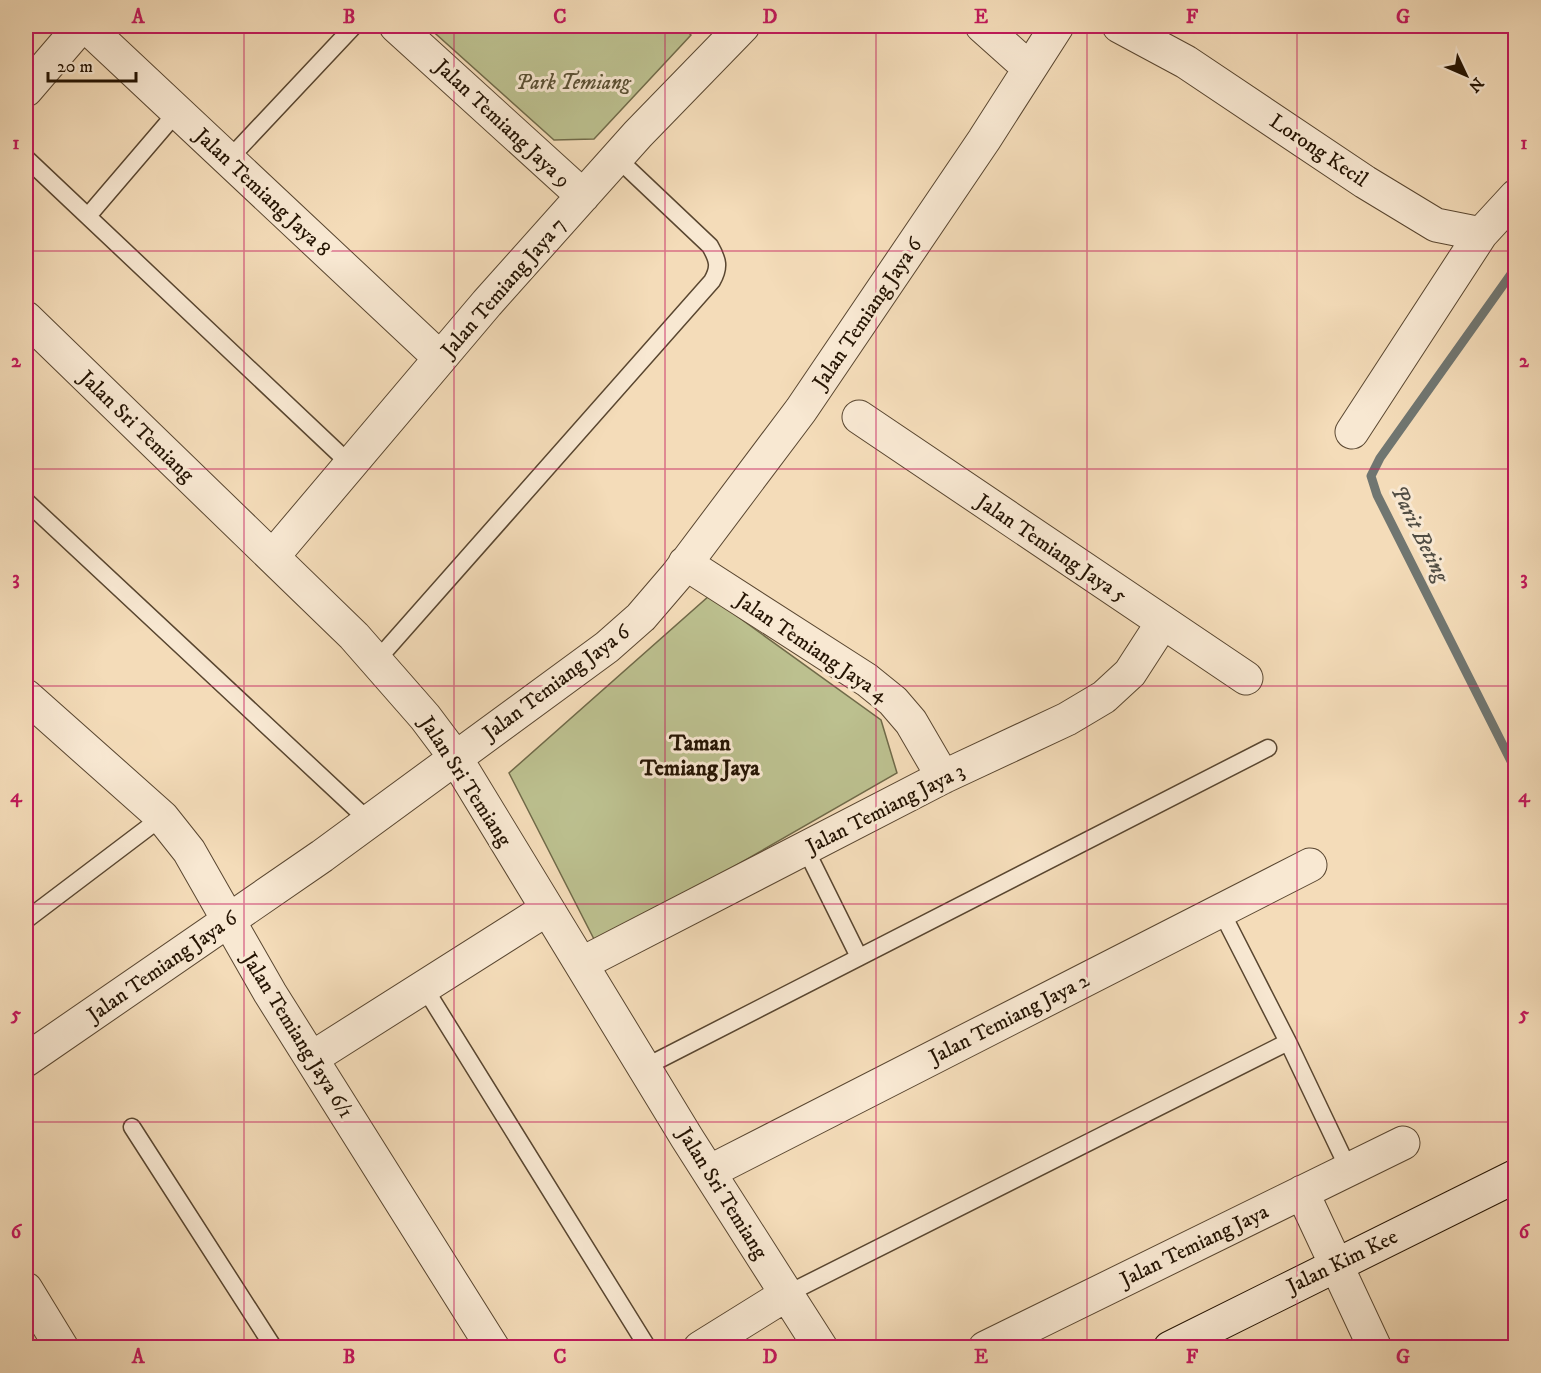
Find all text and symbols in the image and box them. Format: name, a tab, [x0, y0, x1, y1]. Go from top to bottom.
text: A	[131, 5, 146, 30]
text: B	[343, 5, 355, 30]
text: C	[553, 5, 567, 30]
text: D	[763, 5, 778, 30]
text: E	[974, 5, 988, 30]
text: F	[1186, 5, 1199, 30]
text: G	[1396, 5, 1410, 30]
scale bar	[48, 45, 136, 83]
north arrow	[1436, 45, 1496, 105]
street label: Jalan Temiang Jaya 9	[427, 53, 576, 193]
text: 20 m	[57, 56, 93, 78]
park label: Park Temiang	[516, 70, 632, 96]
text: N	[1464, 73, 1488, 96]
street label: Lorong Kecil	[1264, 108, 1373, 194]
street label: Jalan Temiang Jaya 8	[187, 122, 336, 262]
text: 1	[12, 131, 20, 156]
text: 1	[1520, 131, 1528, 156]
street label: Jalan Temiang Jaya 7	[435, 212, 572, 365]
street label: Jalan Temiang Jaya 6	[806, 232, 929, 396]
text: 2	[11, 349, 22, 374]
text: 2	[1519, 349, 1530, 374]
street label: Jalan Sri Temiang	[72, 364, 200, 489]
water label: Parit Beting	[1385, 481, 1456, 588]
street label: Jalan Temiang Jaya 5	[969, 488, 1132, 609]
text: 3	[12, 566, 20, 591]
text: 3	[1520, 566, 1528, 591]
street label: Jalan Temiang Jaya 4	[729, 586, 893, 709]
street label: Jalan Temiang Jaya 6	[477, 619, 636, 748]
street label: Jalan Sri Temiang	[412, 710, 517, 852]
district label: Taman Temiang Jaya	[639, 730, 760, 782]
street label: Jalan Temiang Jaya 3	[800, 758, 969, 861]
text: 4	[10, 784, 23, 809]
text: 4	[1518, 784, 1531, 809]
street label: Jalan Temiang Jaya 6	[81, 905, 243, 1029]
street label: Jalan Temiang Jaya 6/1	[235, 946, 359, 1123]
street label: Jalan Temiang Jaya 2	[923, 967, 1095, 1071]
text: 5	[10, 1002, 21, 1027]
text: 5	[1518, 1002, 1529, 1027]
street label: Jalan Sri Temiang	[670, 1121, 773, 1265]
street label: Jalan Temiang Jaya	[1114, 1199, 1273, 1294]
text: 6	[11, 1220, 23, 1245]
text: 6	[1519, 1220, 1531, 1245]
street label: Jalan Kim Kee	[1281, 1224, 1402, 1301]
text: A	[131, 1345, 146, 1370]
text: B	[343, 1345, 355, 1370]
text: C	[553, 1345, 567, 1370]
text: D	[763, 1345, 778, 1370]
text: E	[974, 1345, 988, 1370]
text: F	[1186, 1345, 1199, 1370]
text: G	[1396, 1345, 1410, 1370]

